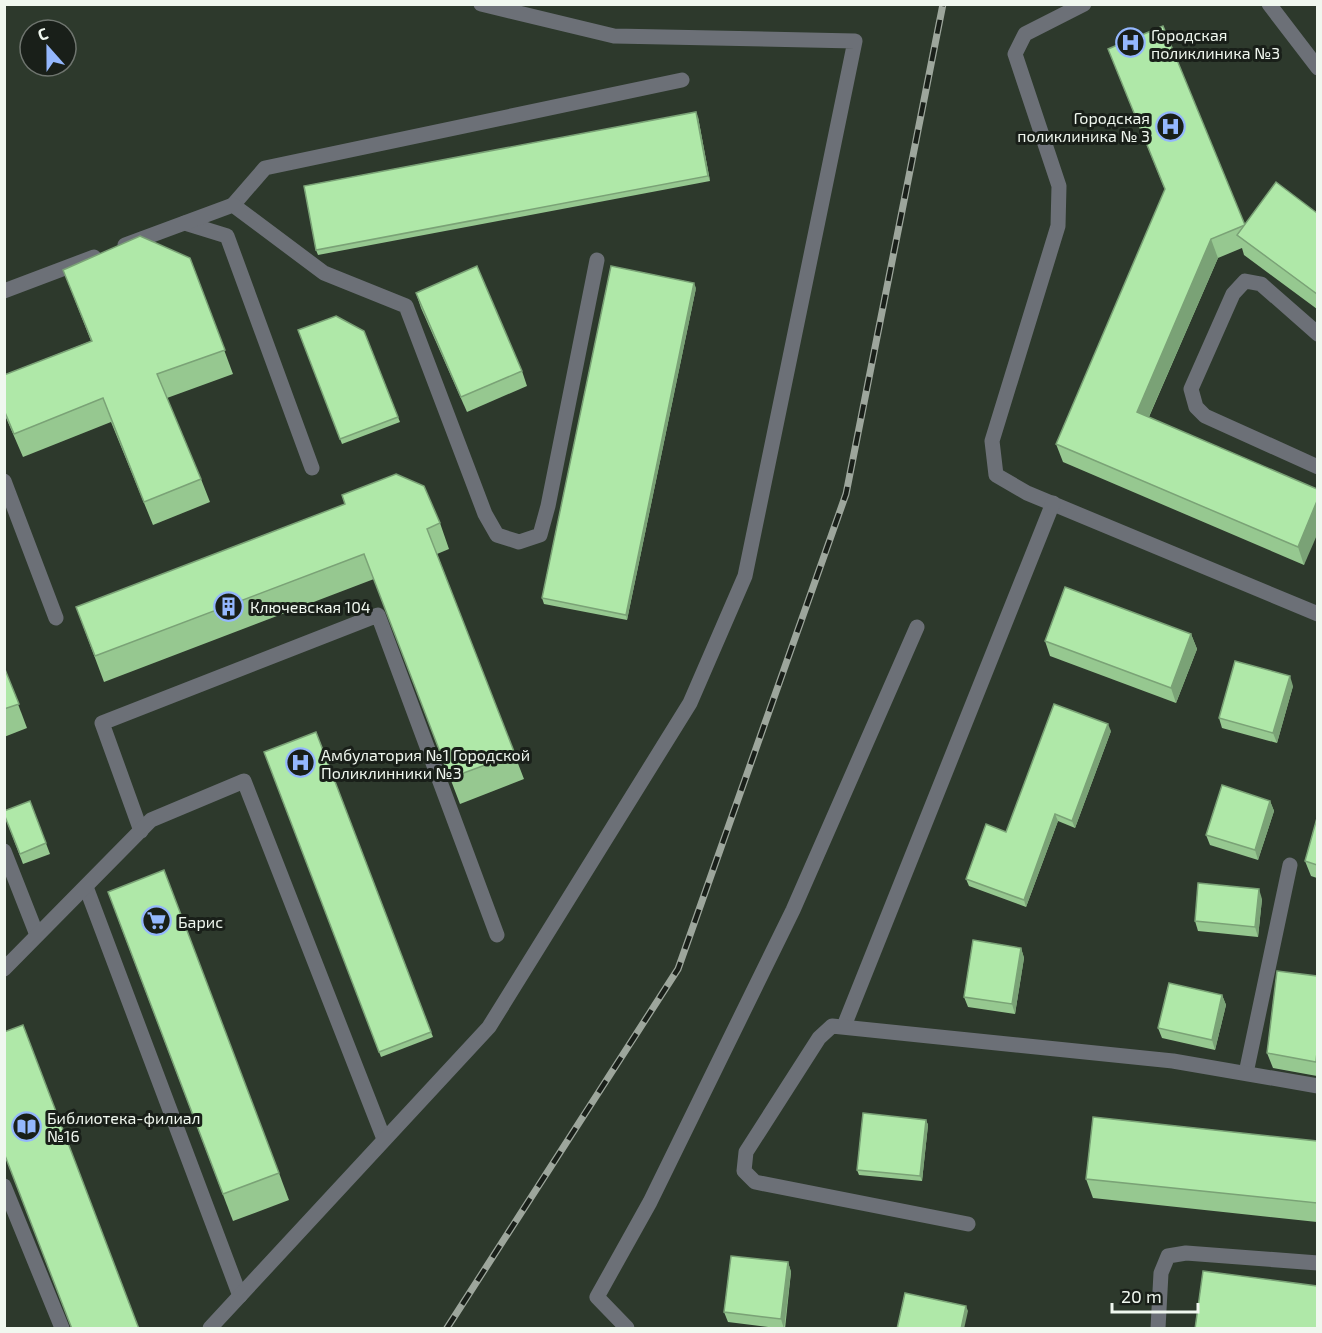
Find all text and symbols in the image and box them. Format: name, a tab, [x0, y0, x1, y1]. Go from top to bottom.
north arrow	[18, 18, 78, 78]
text: С	[35, 23, 50, 44]
place label: Городская поликлиника №3	[1151, 25, 1280, 62]
hospital icon: Городская поликлиника №3	[1114, 27, 1146, 59]
place label: Городская поликлиника № 3	[1017, 108, 1150, 145]
hospital icon: Городская поликлиника № 3	[1155, 110, 1187, 142]
building icon: Ключевская 104	[213, 590, 245, 622]
place label: Ключевская 104	[250, 597, 371, 616]
place label: Амбулатория №1 Городской Поликлинники №3	[321, 745, 530, 782]
hospital icon: Амбулатория №1 Городской Поликлинники №3	[284, 747, 316, 779]
supermarket icon: Барис	[141, 905, 173, 937]
place label: Барис	[178, 912, 223, 931]
place label: Библиотека-филиал №16	[47, 1108, 201, 1145]
library icon: Библиотека-филиал №16	[10, 1110, 42, 1142]
scale bar	[1112, 1276, 1198, 1314]
text: 20 m	[1121, 1285, 1162, 1307]

